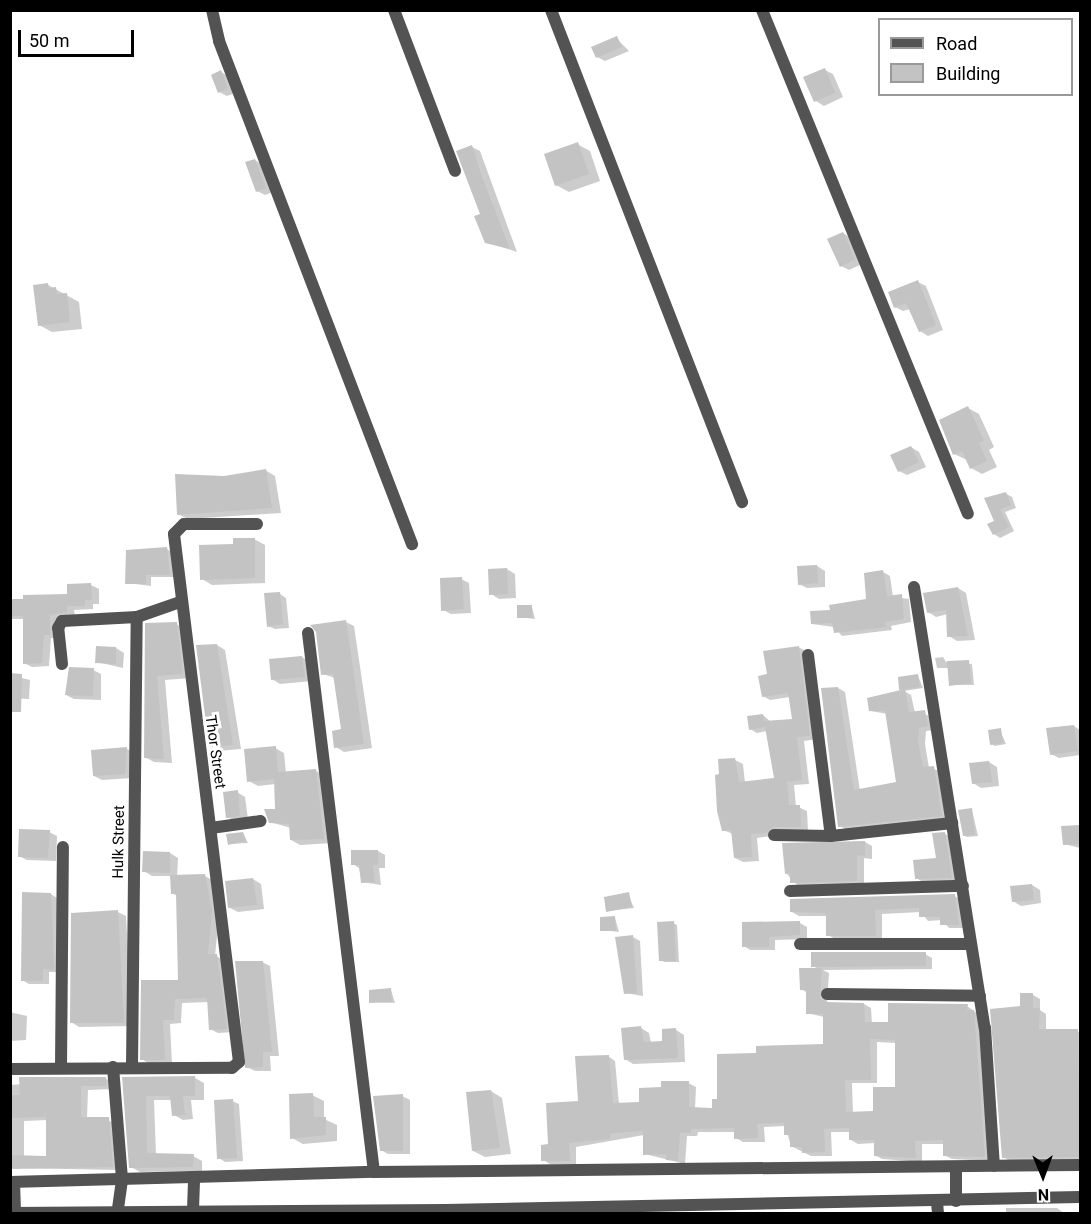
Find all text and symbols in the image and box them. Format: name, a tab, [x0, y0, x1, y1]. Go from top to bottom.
scale bar	[21, 18, 136, 56]
legend	[878, 18, 1073, 96]
text: 50 m	[29, 30, 69, 51]
text: Road	[936, 33, 977, 54]
text: Building	[936, 63, 1000, 84]
street label: Thor Street	[201, 714, 229, 790]
street label: Hulk Street	[109, 805, 129, 879]
north arrow	[1013, 1146, 1073, 1206]
text: N	[1038, 1185, 1049, 1204]

